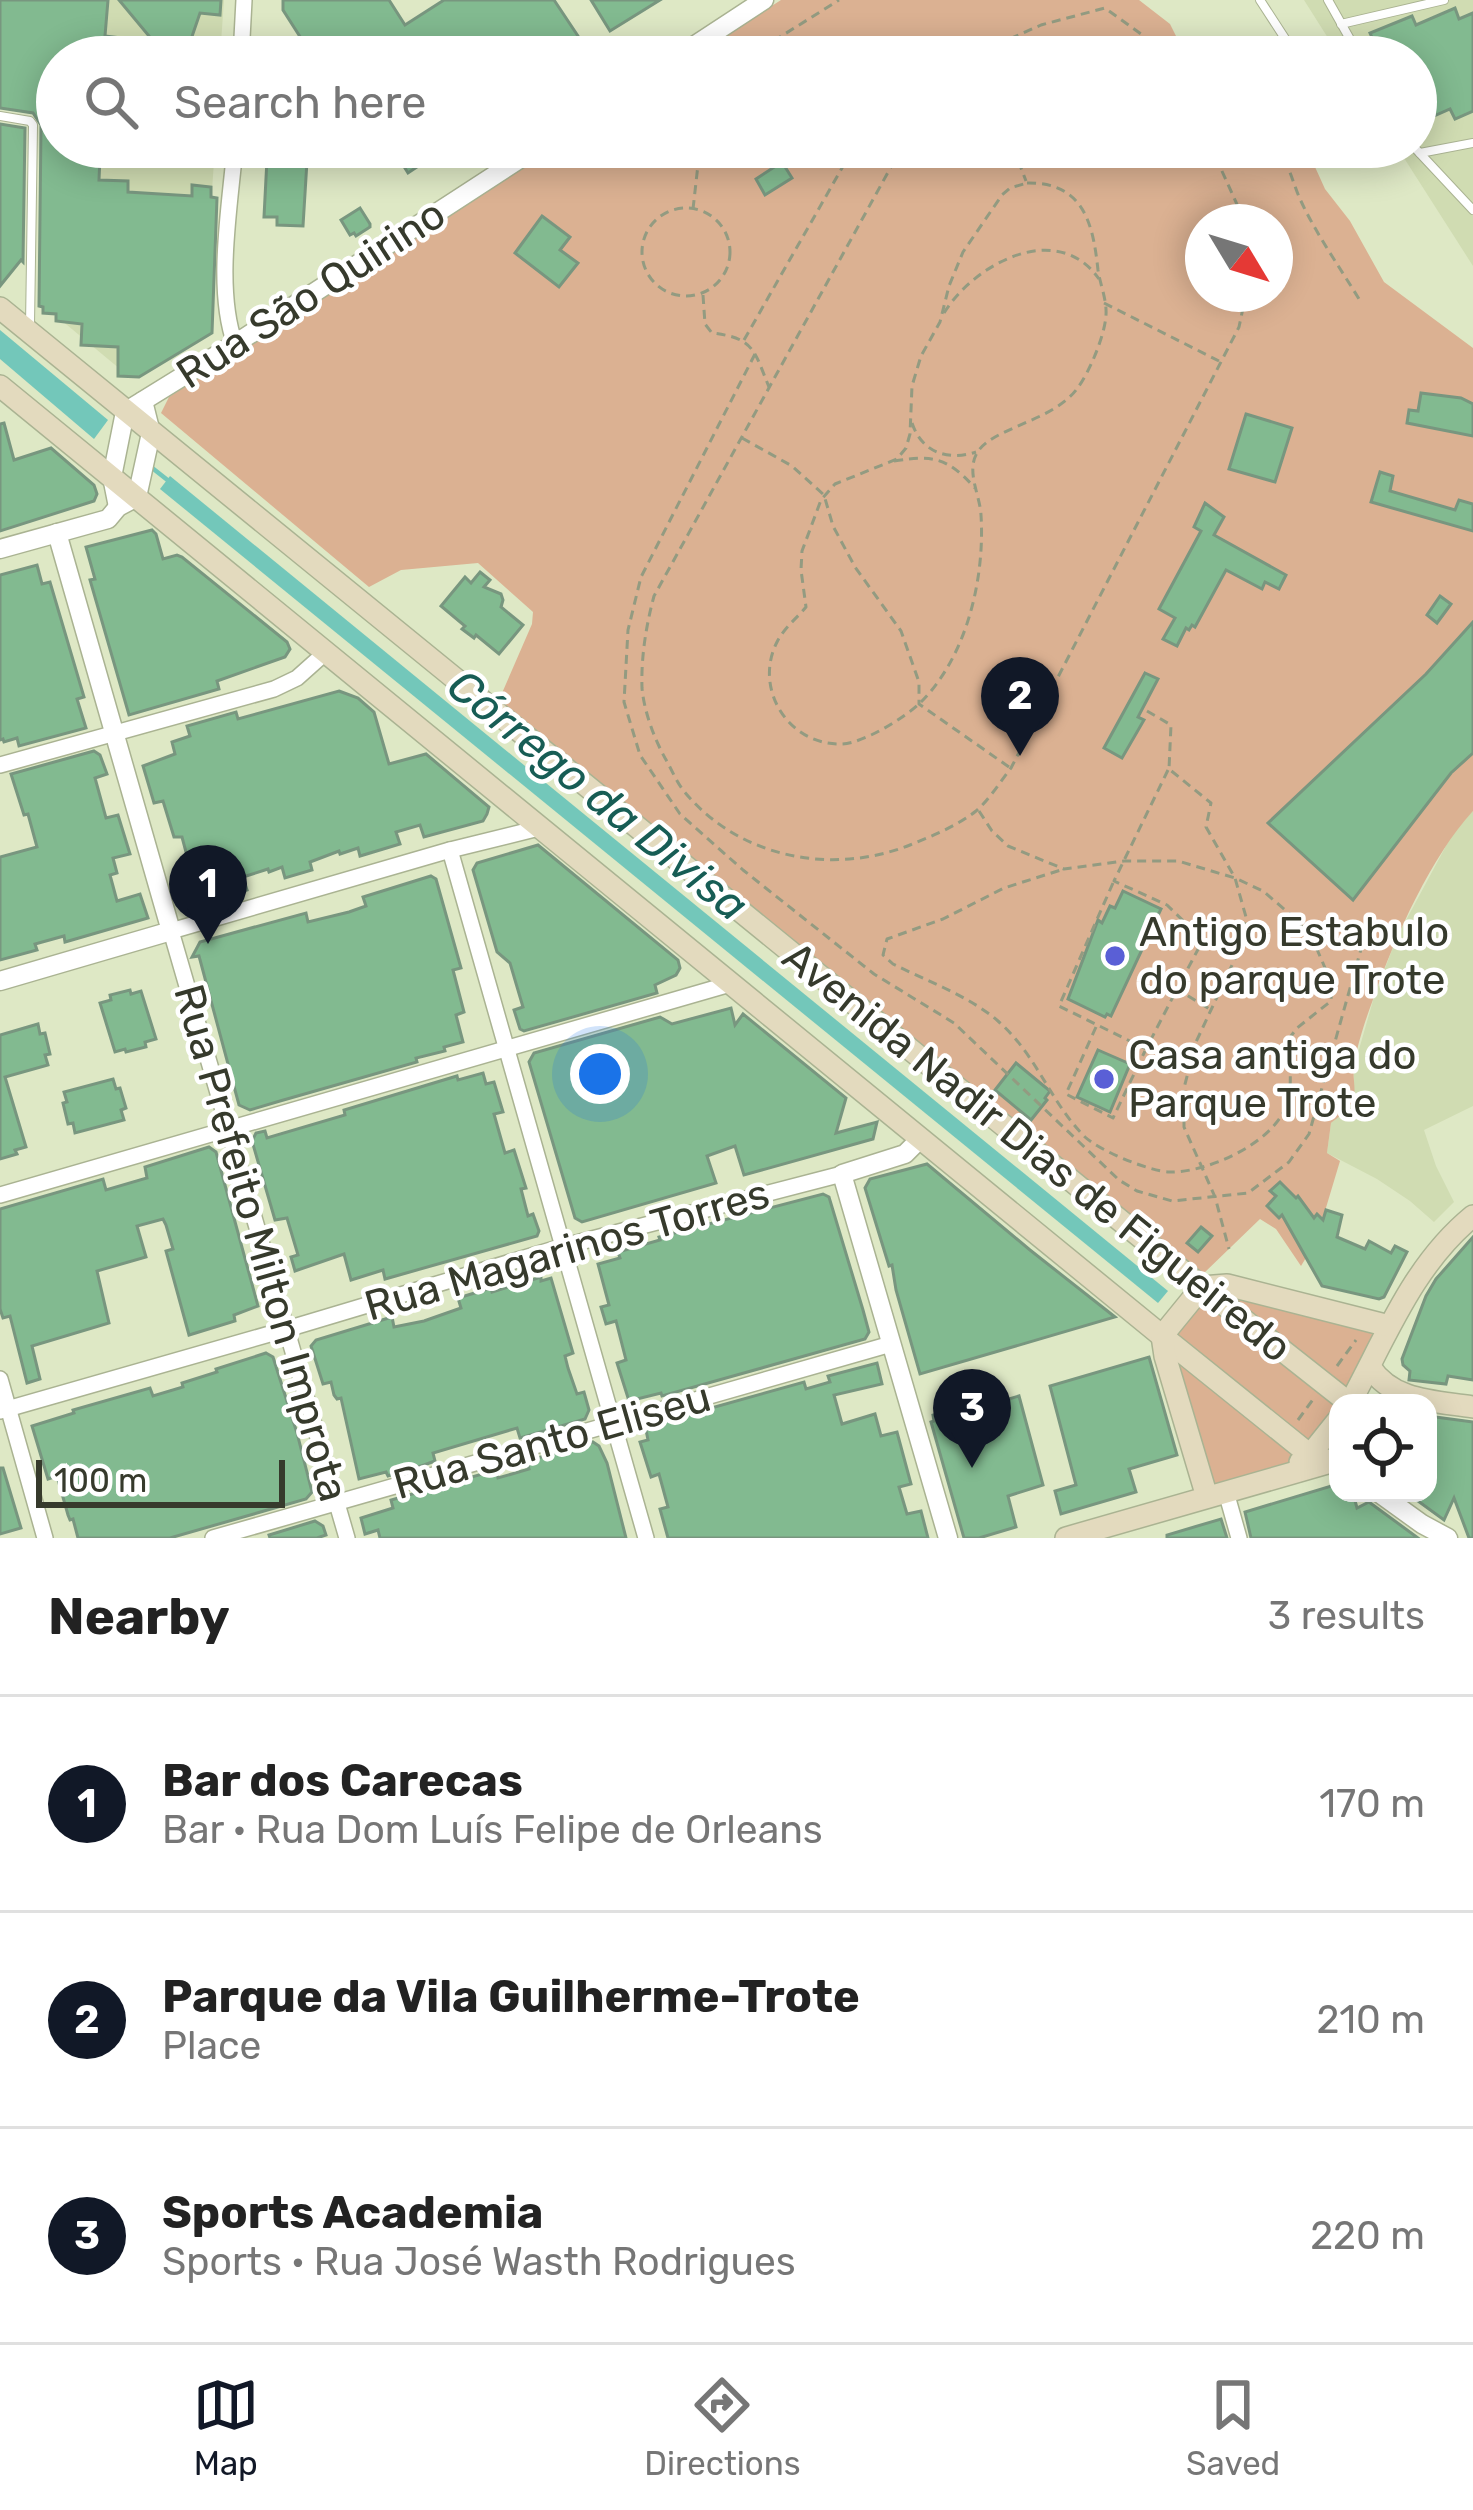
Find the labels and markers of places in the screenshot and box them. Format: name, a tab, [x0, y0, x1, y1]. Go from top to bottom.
pin: 2	[981, 657, 1059, 756]
pin: 1	[169, 845, 247, 944]
place label: Antigo Estabulo do parque Trote	[1139, 907, 1449, 1005]
marker: Antigo Estabulo do parque Trote	[1102, 943, 1128, 969]
place label: Casa antiga do Parque Trote	[1128, 1030, 1417, 1128]
marker: Casa antiga do Parque Trote	[1091, 1066, 1117, 1092]
pin: 3	[933, 1369, 1011, 1468]

